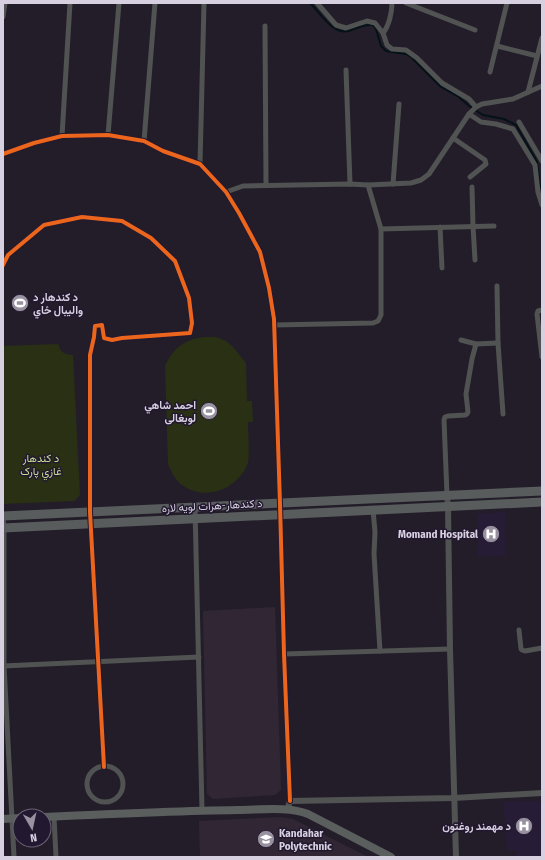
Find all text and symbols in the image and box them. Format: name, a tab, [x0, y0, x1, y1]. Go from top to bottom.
place label: د کندهار د واليبال ځاي	[33, 291, 83, 319]
sports icon: د کندهار د واليبال ځاي	[10, 293, 30, 313]
place label: احمد شاهي لوبغالی	[144, 399, 196, 425]
sports icon: احمد شاهي لوبغالی	[199, 401, 219, 421]
park label: د کندهار غازي پارک	[20, 452, 62, 481]
street label: د کندهار-هرات لويه لاره	[161, 497, 263, 515]
hospital icon: Momand Hospital	[481, 524, 501, 544]
place label: Momand Hospital	[398, 528, 479, 541]
north arrow	[12, 808, 52, 848]
hospital icon: د مهمند روغتون	[514, 816, 534, 836]
place label: د مهمند روغتون	[442, 820, 512, 833]
place label: Kandahar Polytechnic	[279, 827, 332, 853]
school or university icon: Kandahar Polytechnic	[256, 829, 276, 849]
text: N	[29, 830, 38, 844]

